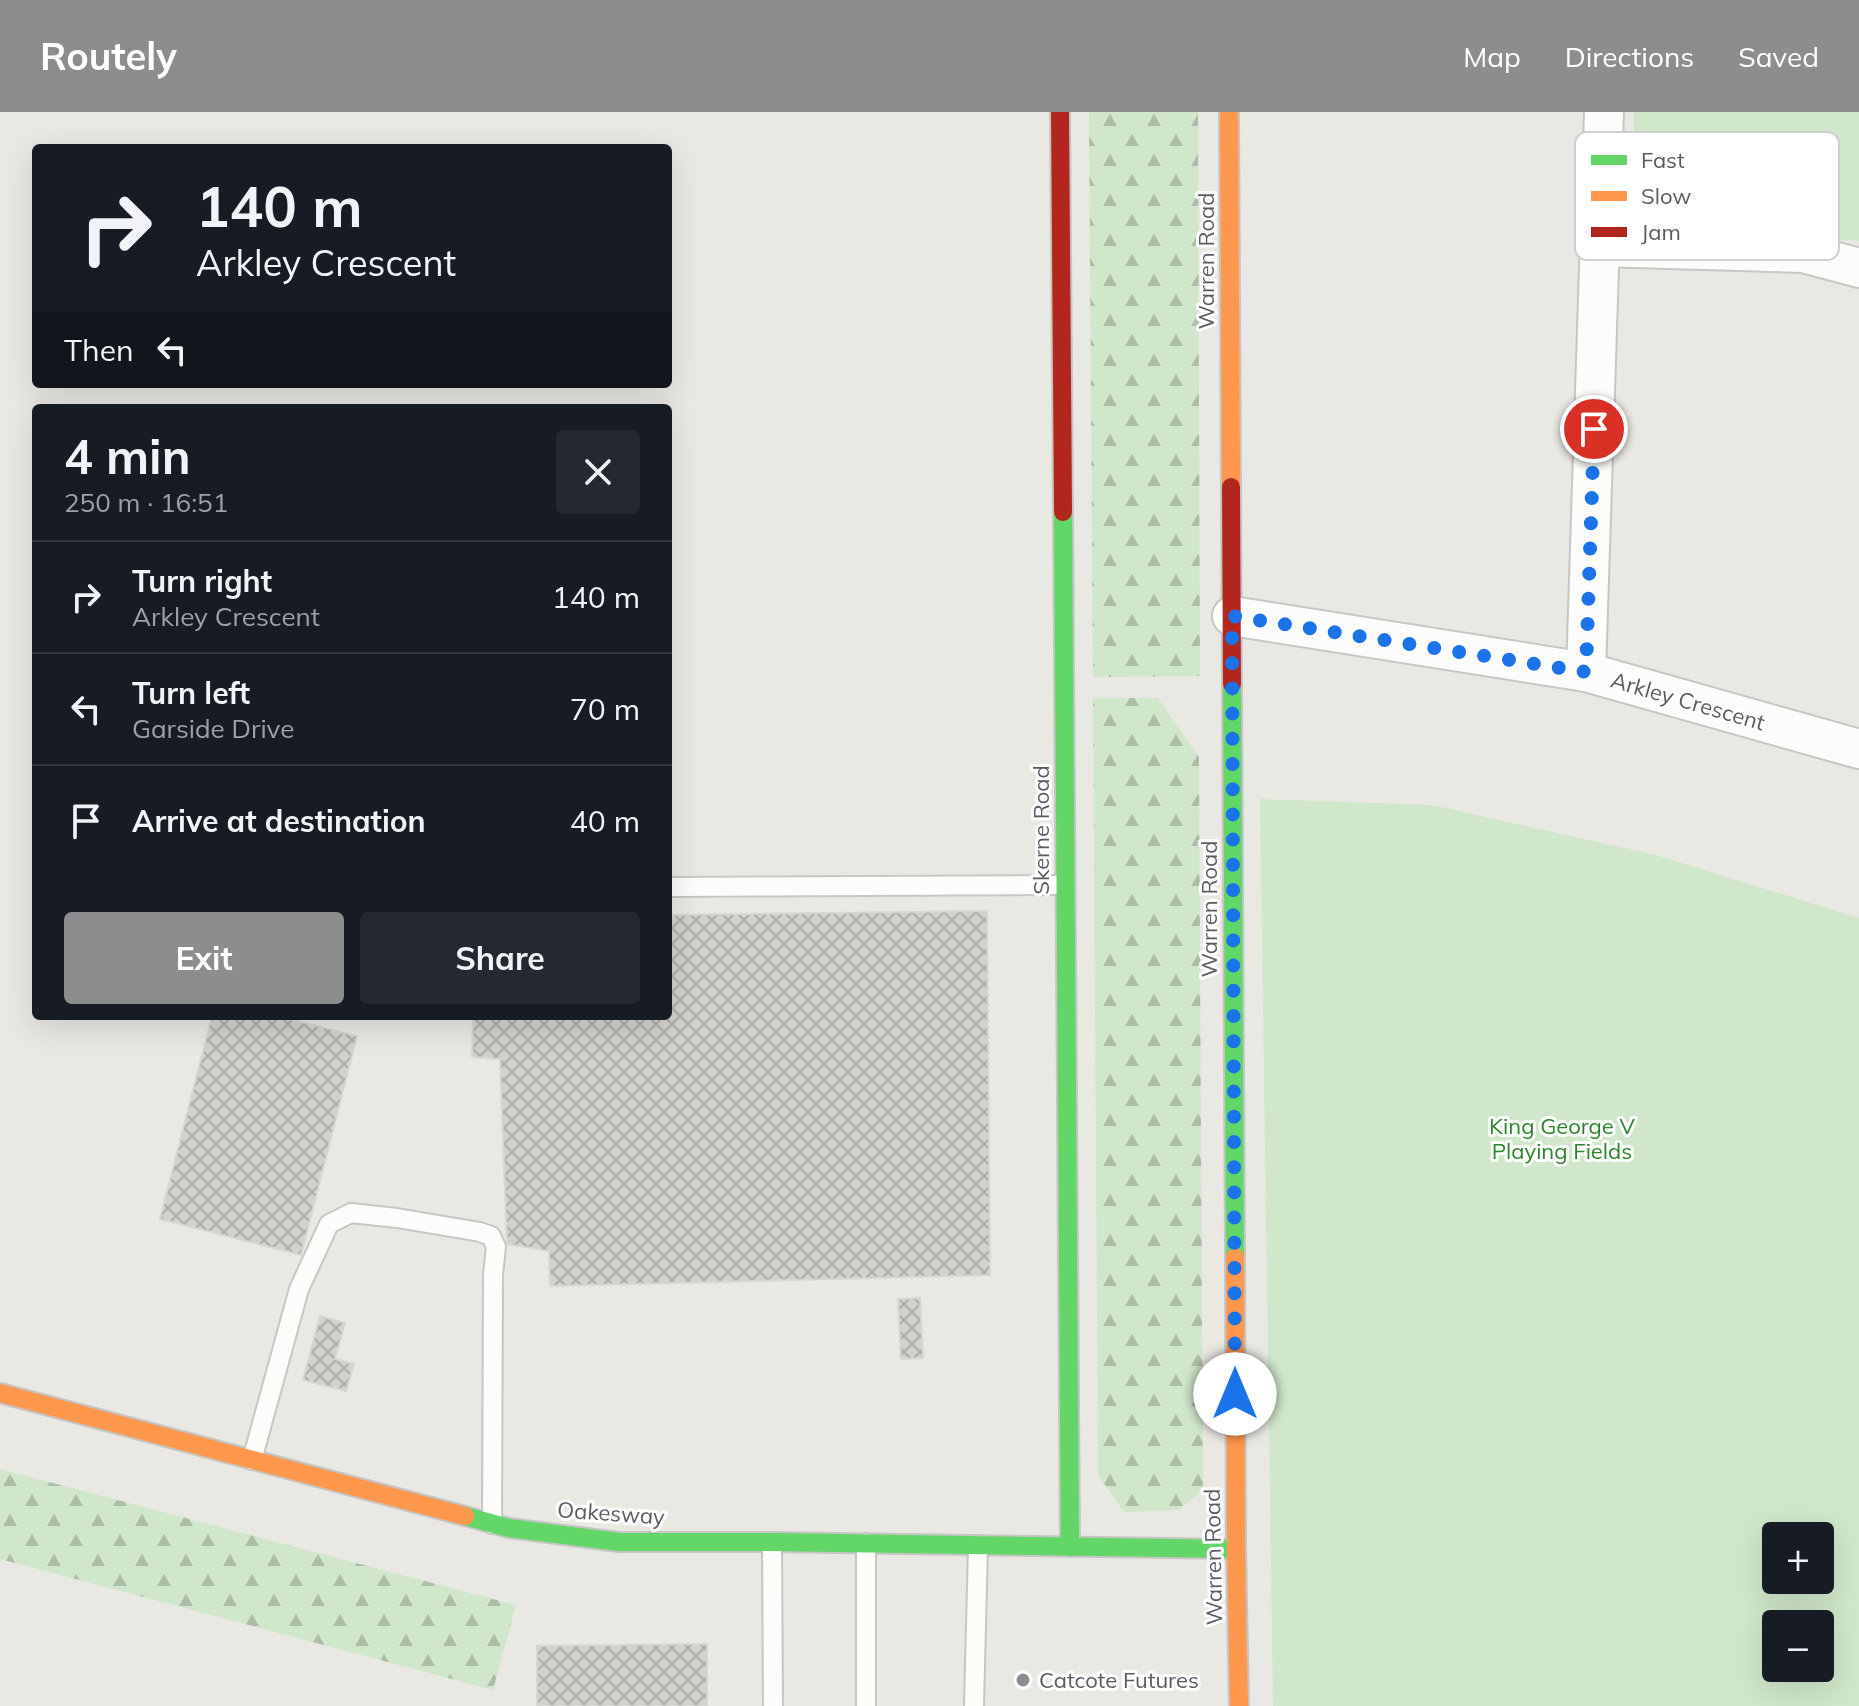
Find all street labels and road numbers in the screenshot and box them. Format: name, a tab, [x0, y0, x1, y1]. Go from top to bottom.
street label: Warren Road	[1192, 193, 1220, 329]
street label: Arkley Crescent	[1608, 666, 1769, 736]
street label: Skerne Road	[1027, 765, 1055, 895]
street label: Warren Road	[1195, 841, 1223, 977]
street label: Warren Road	[1198, 1488, 1228, 1626]
street label: Oakesway	[556, 1495, 666, 1531]

